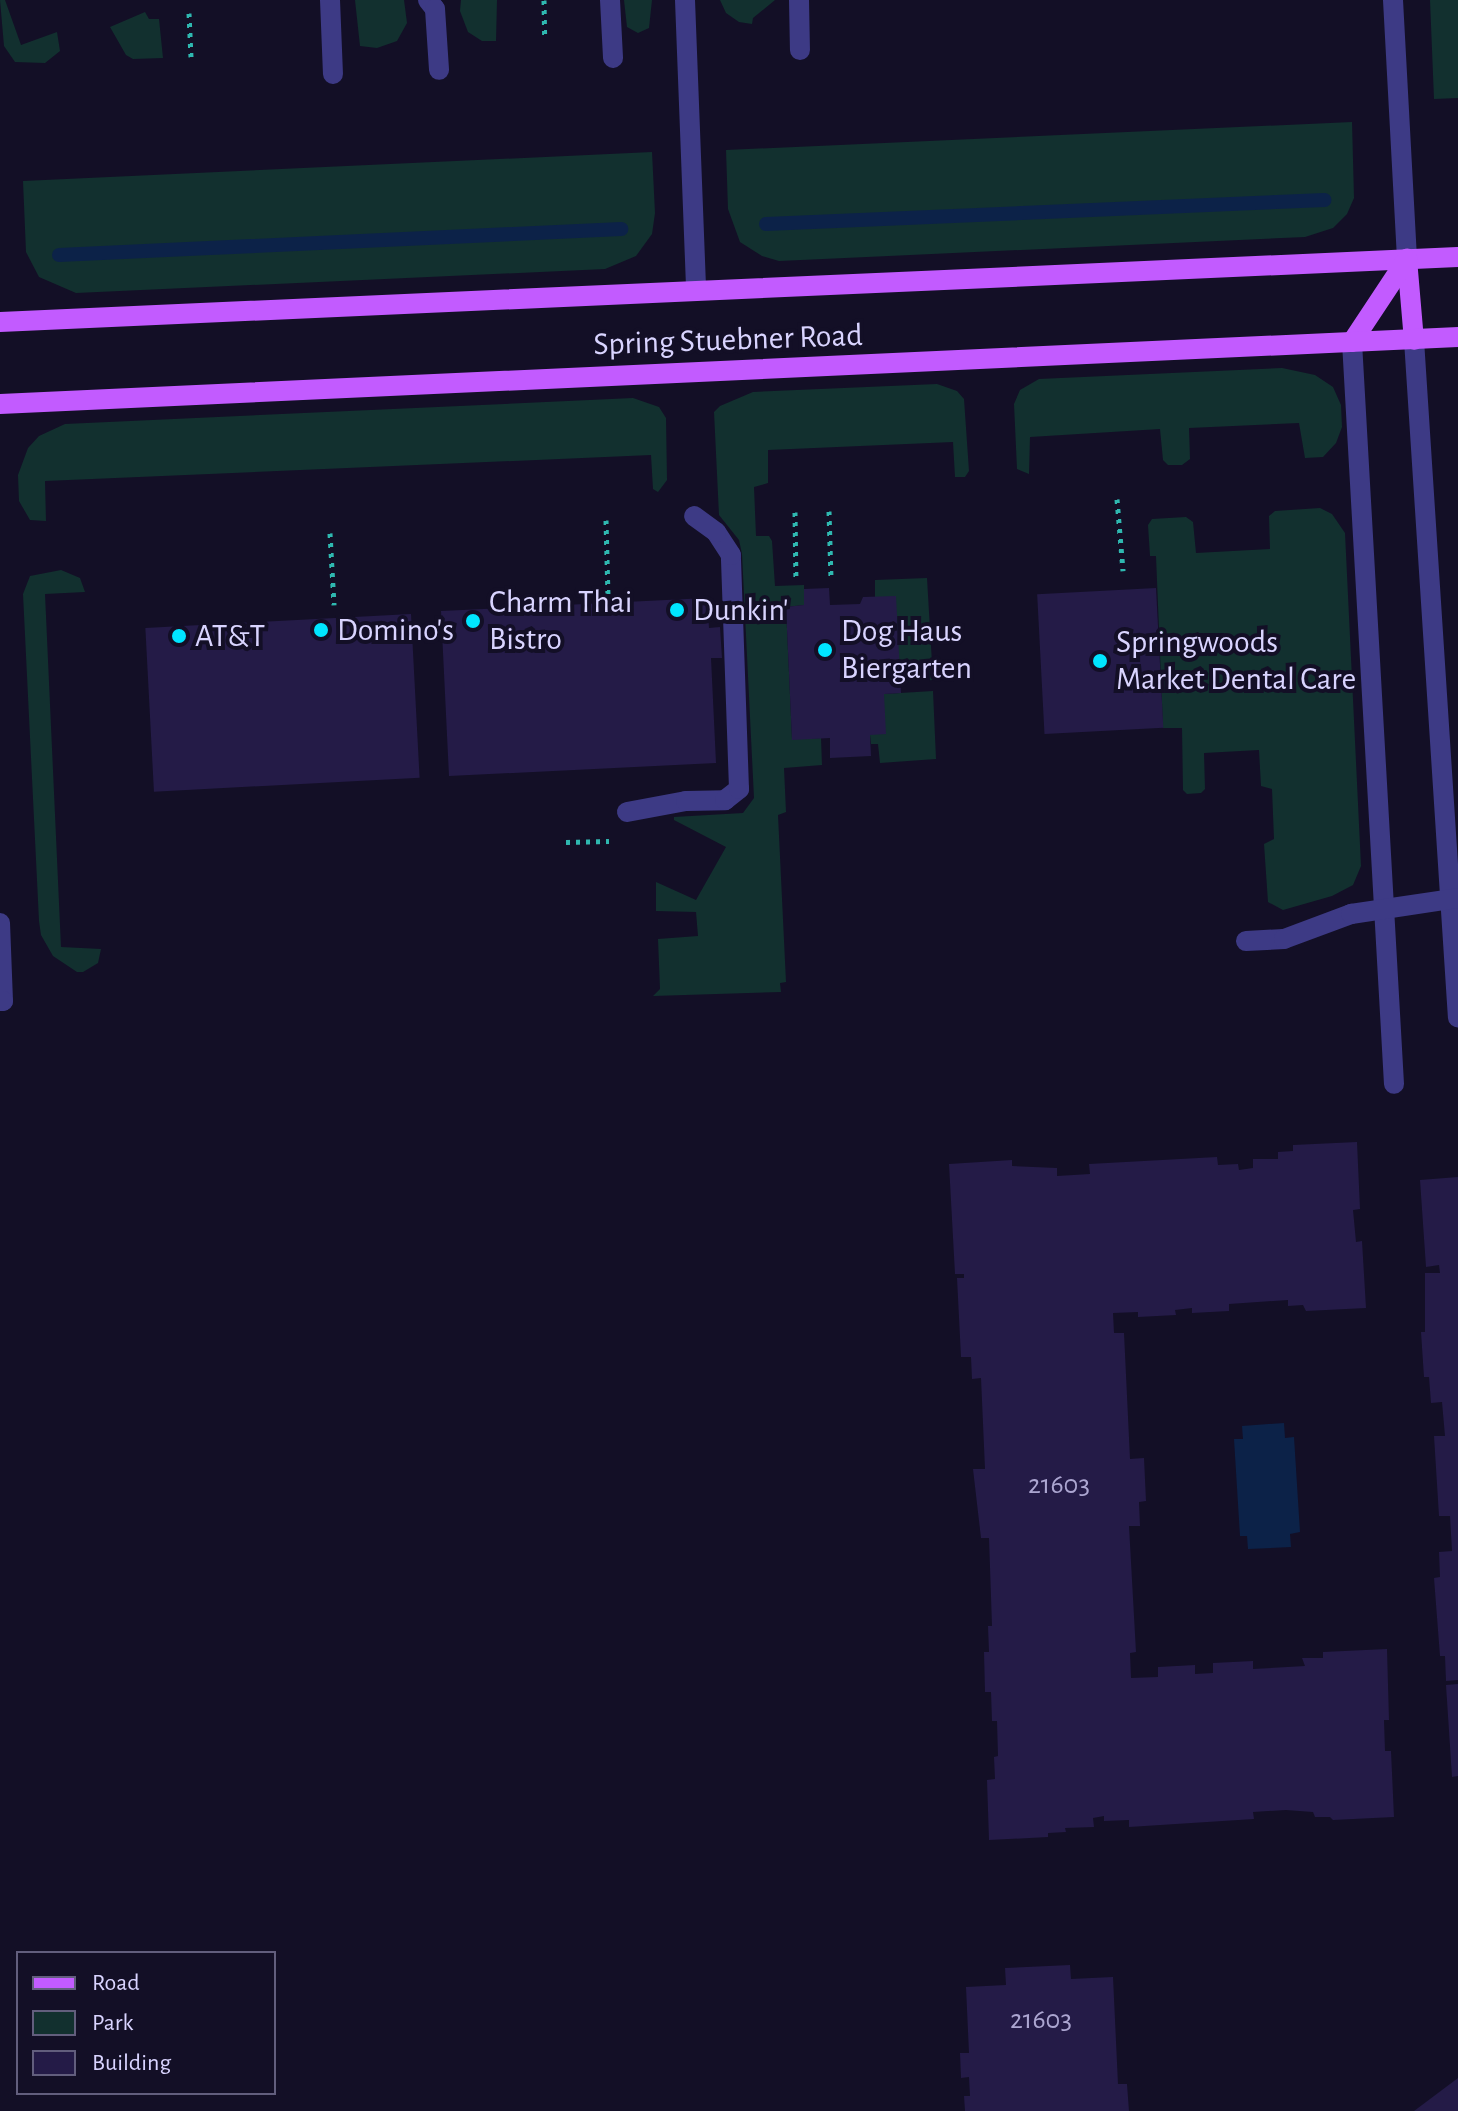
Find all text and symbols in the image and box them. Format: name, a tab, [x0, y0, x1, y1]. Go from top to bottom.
street label: Spring Stuebner Road	[593, 316, 863, 364]
place label: Charm Thai Bistro	[489, 584, 632, 659]
place label: Dunkin'	[693, 591, 788, 629]
marker: Dunkin'	[668, 601, 686, 619]
place label: Domino's	[337, 611, 454, 649]
marker: Charm Thai Bistro	[464, 612, 482, 630]
place label: Dog Haus Biergarten	[841, 613, 972, 688]
place label: AT&T	[195, 617, 265, 655]
marker: Domino's	[312, 621, 330, 639]
place label: Springwoods Market Dental Care	[1116, 624, 1356, 699]
marker: AT&T	[170, 627, 188, 645]
marker: Dog Haus Biergarten	[816, 641, 834, 659]
marker: Springwoods Market Dental Care	[1091, 652, 1109, 670]
house number: 21603	[1028, 1468, 1090, 1502]
legend	[16, 1951, 276, 2095]
text: Road	[92, 1971, 140, 1995]
house number: 21603	[1010, 2003, 1072, 2037]
text: Park	[92, 2011, 133, 2035]
text: Building	[92, 2051, 171, 2075]

